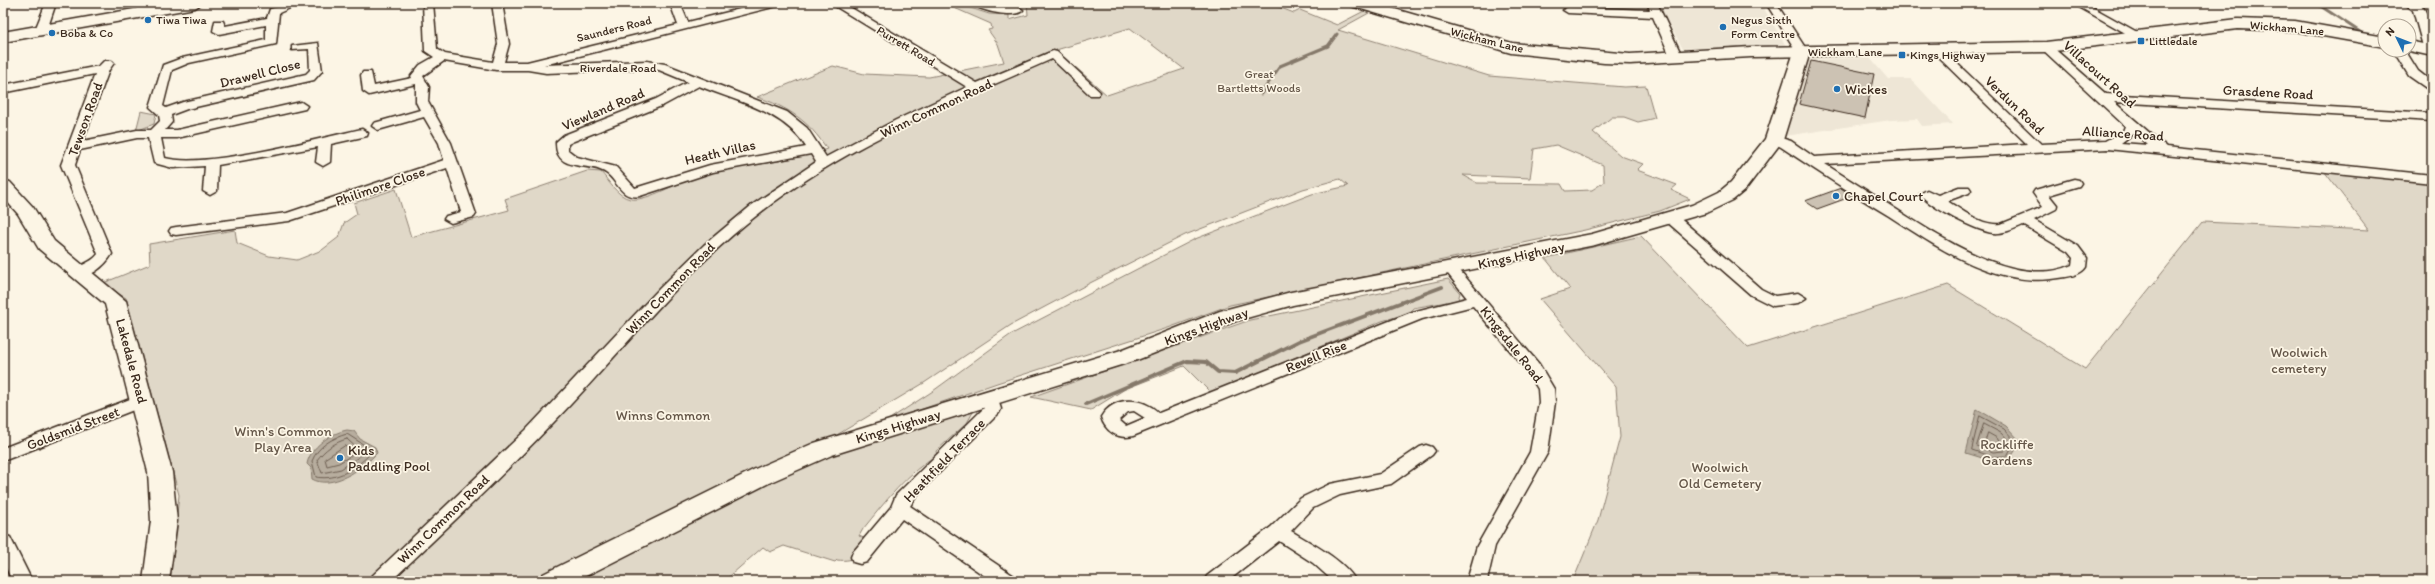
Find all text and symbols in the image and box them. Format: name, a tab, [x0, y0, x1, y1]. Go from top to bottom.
place label: Tiwa Tiwa	[156, 13, 208, 27]
street label: Saunders Road	[575, 13, 654, 45]
place label: Negus Sixth Form Centre	[1731, 13, 1795, 41]
marker: Tiwa Tiwa	[143, 15, 153, 25]
street label: Wickham Lane	[2249, 18, 2325, 38]
north arrow	[2377, 18, 2417, 58]
marker: Negus Sixth Form Centre	[1718, 22, 1728, 32]
street label: Purrett Road	[874, 23, 938, 69]
street label: Wickham Lane	[1449, 24, 1525, 56]
text: N	[2383, 24, 2397, 39]
place label: Boba & Co	[60, 26, 113, 40]
marker: Boba & Co	[47, 28, 57, 38]
place label: Littledale	[2149, 34, 2198, 48]
marker: Littledale	[2136, 36, 2146, 46]
street label: Villacourt Road	[2060, 37, 2140, 112]
street label: Wickham Lane	[1808, 45, 1883, 59]
place label: Kings Highway	[1910, 48, 1986, 62]
marker: Kings Highway	[1897, 50, 1907, 60]
street label: Drawell Close	[218, 55, 302, 92]
street label: Riverdale Road	[580, 61, 657, 75]
park label: Great Bartletts Woods	[1217, 67, 1301, 95]
street label: Verdun Road	[1981, 73, 2048, 138]
street label: Winn Common Road	[878, 75, 995, 142]
street label: Tewson Road	[64, 80, 107, 159]
place label: Wickes	[1845, 81, 1887, 98]
street label: Grasdene Road	[2222, 82, 2314, 103]
street label: Viewland Road	[559, 84, 647, 134]
marker: Wickes	[1832, 84, 1842, 94]
street label: Alliance Road	[2082, 122, 2165, 145]
street label: Heath Villas	[683, 136, 757, 169]
street label: Philimore Close	[333, 163, 428, 210]
place label: Chapel Court	[1844, 188, 1923, 205]
marker: Chapel Court	[1831, 191, 1841, 201]
street label: Winn Common Road	[622, 238, 719, 338]
street label: Kings Highway	[1476, 238, 1566, 273]
street label: Kings Highway	[1162, 303, 1251, 350]
street label: Kingsdale Road	[1476, 303, 1547, 386]
street label: Lakedale Road	[112, 317, 151, 406]
street label: Revell Rise	[1283, 336, 1349, 376]
park label: Woolwich cemetery	[2271, 344, 2328, 377]
street label: Goldsmid Street	[24, 403, 122, 454]
street label: Kings Highway	[854, 405, 943, 447]
park label: Winns Common	[616, 407, 710, 424]
street label: Heathfield Terrace	[900, 415, 989, 506]
park label: Winn's Common Play Area	[234, 423, 332, 456]
park label: Rockliffe Gardens	[1980, 436, 2034, 469]
place label: Kids Paddling Pool	[348, 442, 430, 475]
marker: Kids Paddling Pool	[335, 453, 345, 463]
park label: Woolwich Old Cemetery	[1679, 459, 1762, 492]
street label: Winn Common Road	[394, 471, 493, 568]

